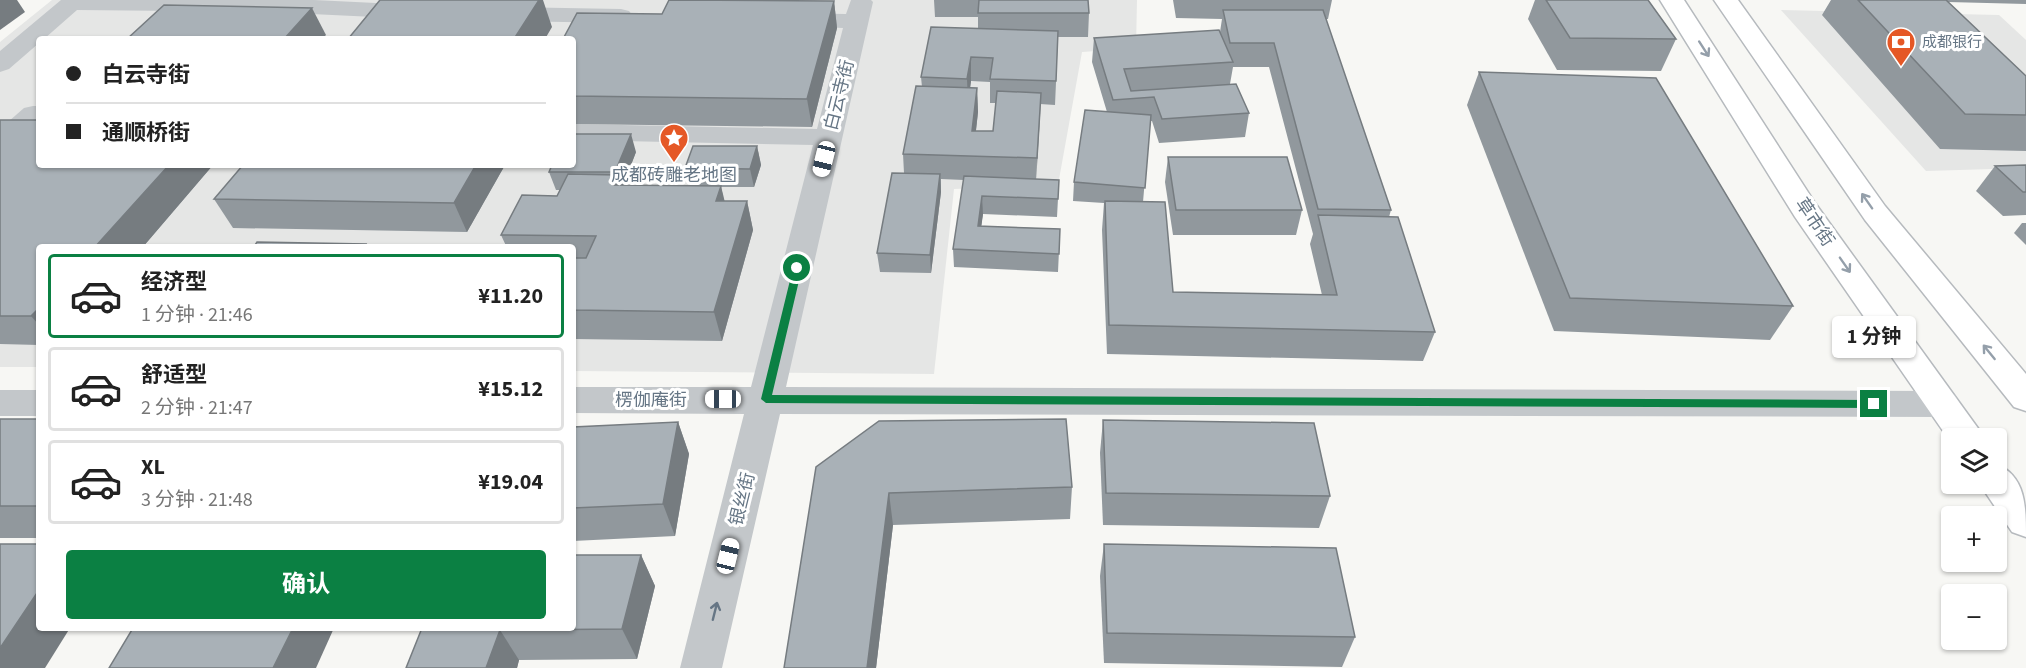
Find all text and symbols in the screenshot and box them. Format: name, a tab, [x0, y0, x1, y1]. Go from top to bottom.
bank icon: 成都银行	[1885, 26, 1917, 68]
place label: 成都银行	[1922, 32, 1982, 53]
one-way arrow	[1698, 40, 1710, 57]
street label: 白云寺街	[819, 57, 860, 133]
text: 白云寺街	[102, 59, 190, 91]
text: 通顺桥街	[102, 117, 190, 149]
place icon: 成都砖雕老地图	[658, 122, 690, 164]
car	[811, 139, 837, 179]
place label: 成都砖雕老地图	[611, 163, 737, 188]
street label: 草市街	[1789, 193, 1840, 252]
one-way arrow	[1861, 193, 1873, 209]
route start	[783, 254, 810, 281]
one-way arrow	[1839, 257, 1851, 273]
text: 经济型	[141, 266, 207, 298]
icon: car	[69, 269, 123, 323]
text: ¥11.20	[478, 280, 543, 312]
text: 1 分钟 · 21:46	[141, 301, 253, 329]
callout: 1 分钟	[1832, 317, 1916, 359]
text: 1 分钟	[1847, 323, 1901, 351]
one-way arrow	[1983, 345, 1996, 361]
text: 舒适型	[141, 359, 207, 391]
icon: car	[69, 362, 123, 416]
text: ¥15.12	[478, 373, 543, 405]
street label: 楞伽庵街	[615, 388, 687, 413]
car	[705, 390, 741, 408]
route end	[1860, 390, 1887, 417]
text: 2 分钟 · 21:47	[141, 394, 253, 422]
map controls	[1941, 428, 2007, 650]
button: layers	[1941, 428, 2007, 494]
text: XL	[141, 451, 165, 483]
icon: car	[69, 455, 123, 509]
text: ¥19.04	[478, 466, 543, 498]
street label: 银丝街	[724, 470, 761, 528]
text: 3 分钟 · 21:48	[141, 486, 253, 514]
button: +	[1941, 506, 2007, 572]
car	[715, 536, 741, 576]
button: 确认	[66, 550, 546, 619]
button: −	[1941, 584, 2007, 650]
one-way arrow	[709, 602, 721, 621]

